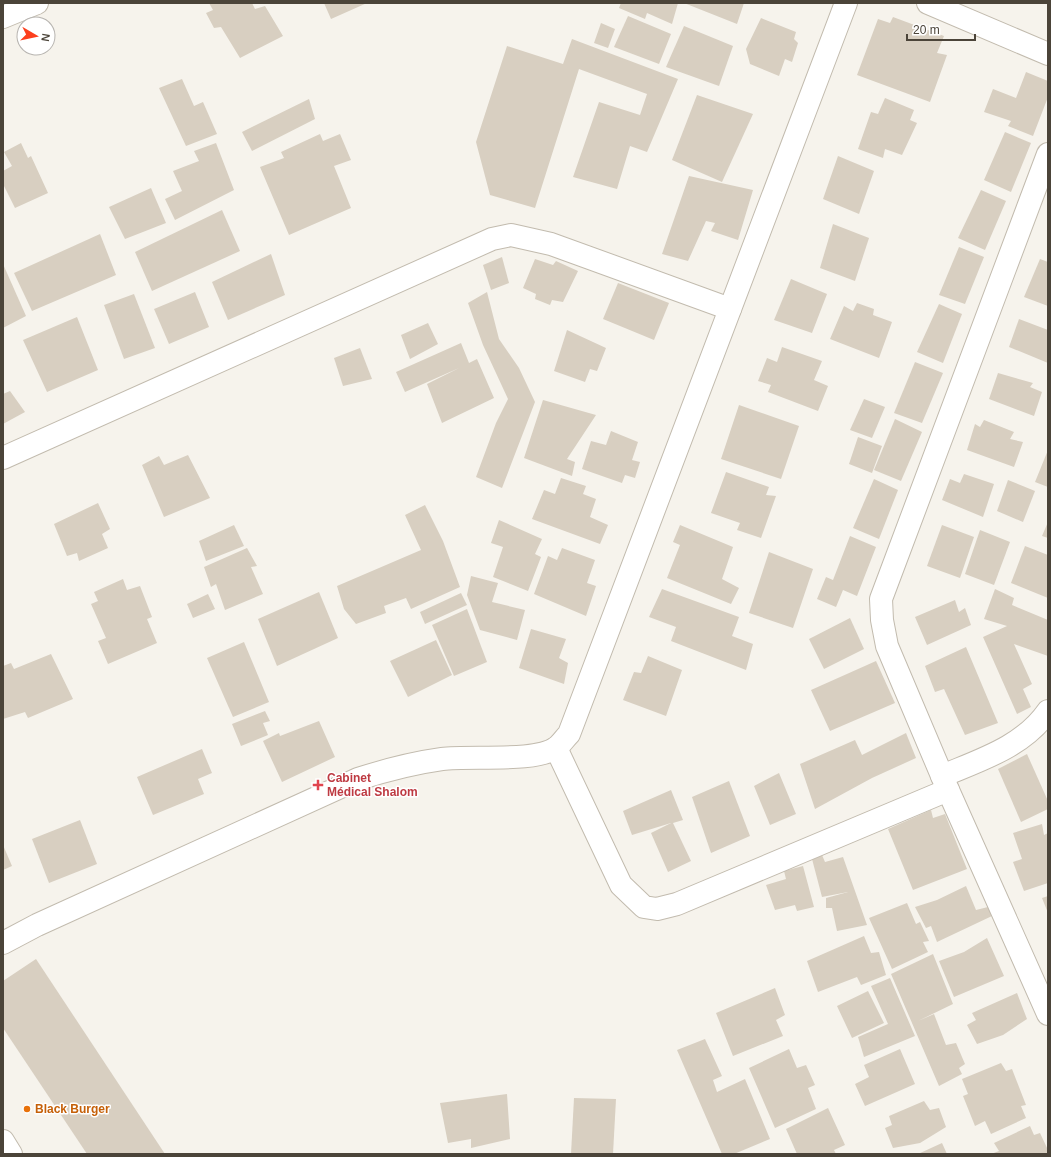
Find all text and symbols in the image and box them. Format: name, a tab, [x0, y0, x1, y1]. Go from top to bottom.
north arrow	[16, 16, 56, 56]
scale bar	[907, 16, 975, 42]
text: 20 m	[913, 23, 940, 37]
text: N	[39, 33, 52, 42]
place label: Cabinet Médical Shalom	[327, 771, 418, 799]
marker: Cabinet Médical Shalom	[312, 779, 324, 791]
place label: Black Burger	[35, 1102, 110, 1116]
marker: Black Burger	[22, 1104, 32, 1114]

